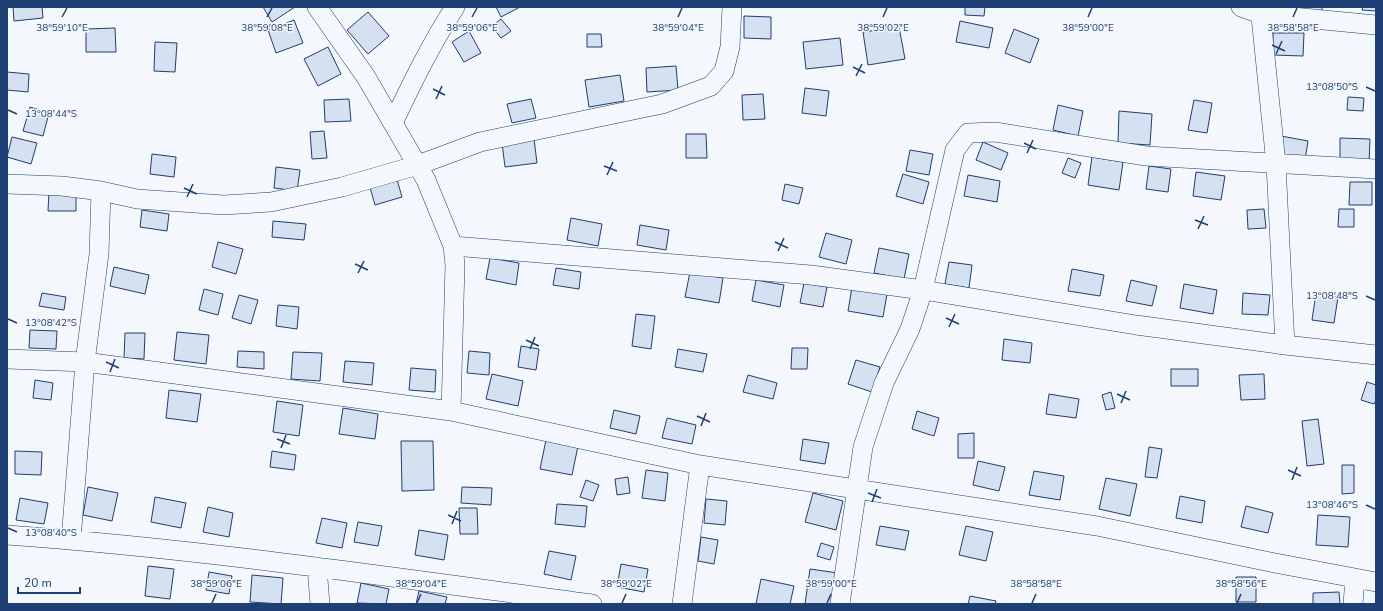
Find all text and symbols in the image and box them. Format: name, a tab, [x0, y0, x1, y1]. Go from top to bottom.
text: 38°59'10"E	[36, 21, 88, 35]
text: 38°59'08"E	[241, 21, 293, 35]
text: 38°59'06"E	[446, 21, 498, 35]
text: 38°59'04"E	[652, 21, 704, 35]
text: 38°59'02"E	[857, 21, 909, 35]
text: 38°59'00"E	[1062, 21, 1114, 35]
text: 38°58'58"E	[1267, 21, 1319, 35]
text: 13°08'50"S	[1306, 80, 1358, 94]
text: 13°08'44"S	[25, 107, 77, 121]
text: 13°08'48"S	[1306, 289, 1358, 303]
text: 13°08'42"S	[25, 316, 77, 330]
text: 13°08'46"S	[1306, 498, 1358, 512]
text: 13°08'40"S	[25, 526, 77, 540]
scale bar	[18, 569, 80, 595]
text: 20 m	[24, 575, 52, 591]
text: 38°59'06"E	[190, 577, 242, 591]
text: 38°59'04"E	[395, 577, 447, 591]
text: 38°59'02"E	[600, 577, 652, 591]
text: 38°59'00"E	[805, 577, 857, 591]
text: 38°58'58"E	[1010, 577, 1062, 591]
text: 38°58'56"E	[1215, 577, 1267, 591]

